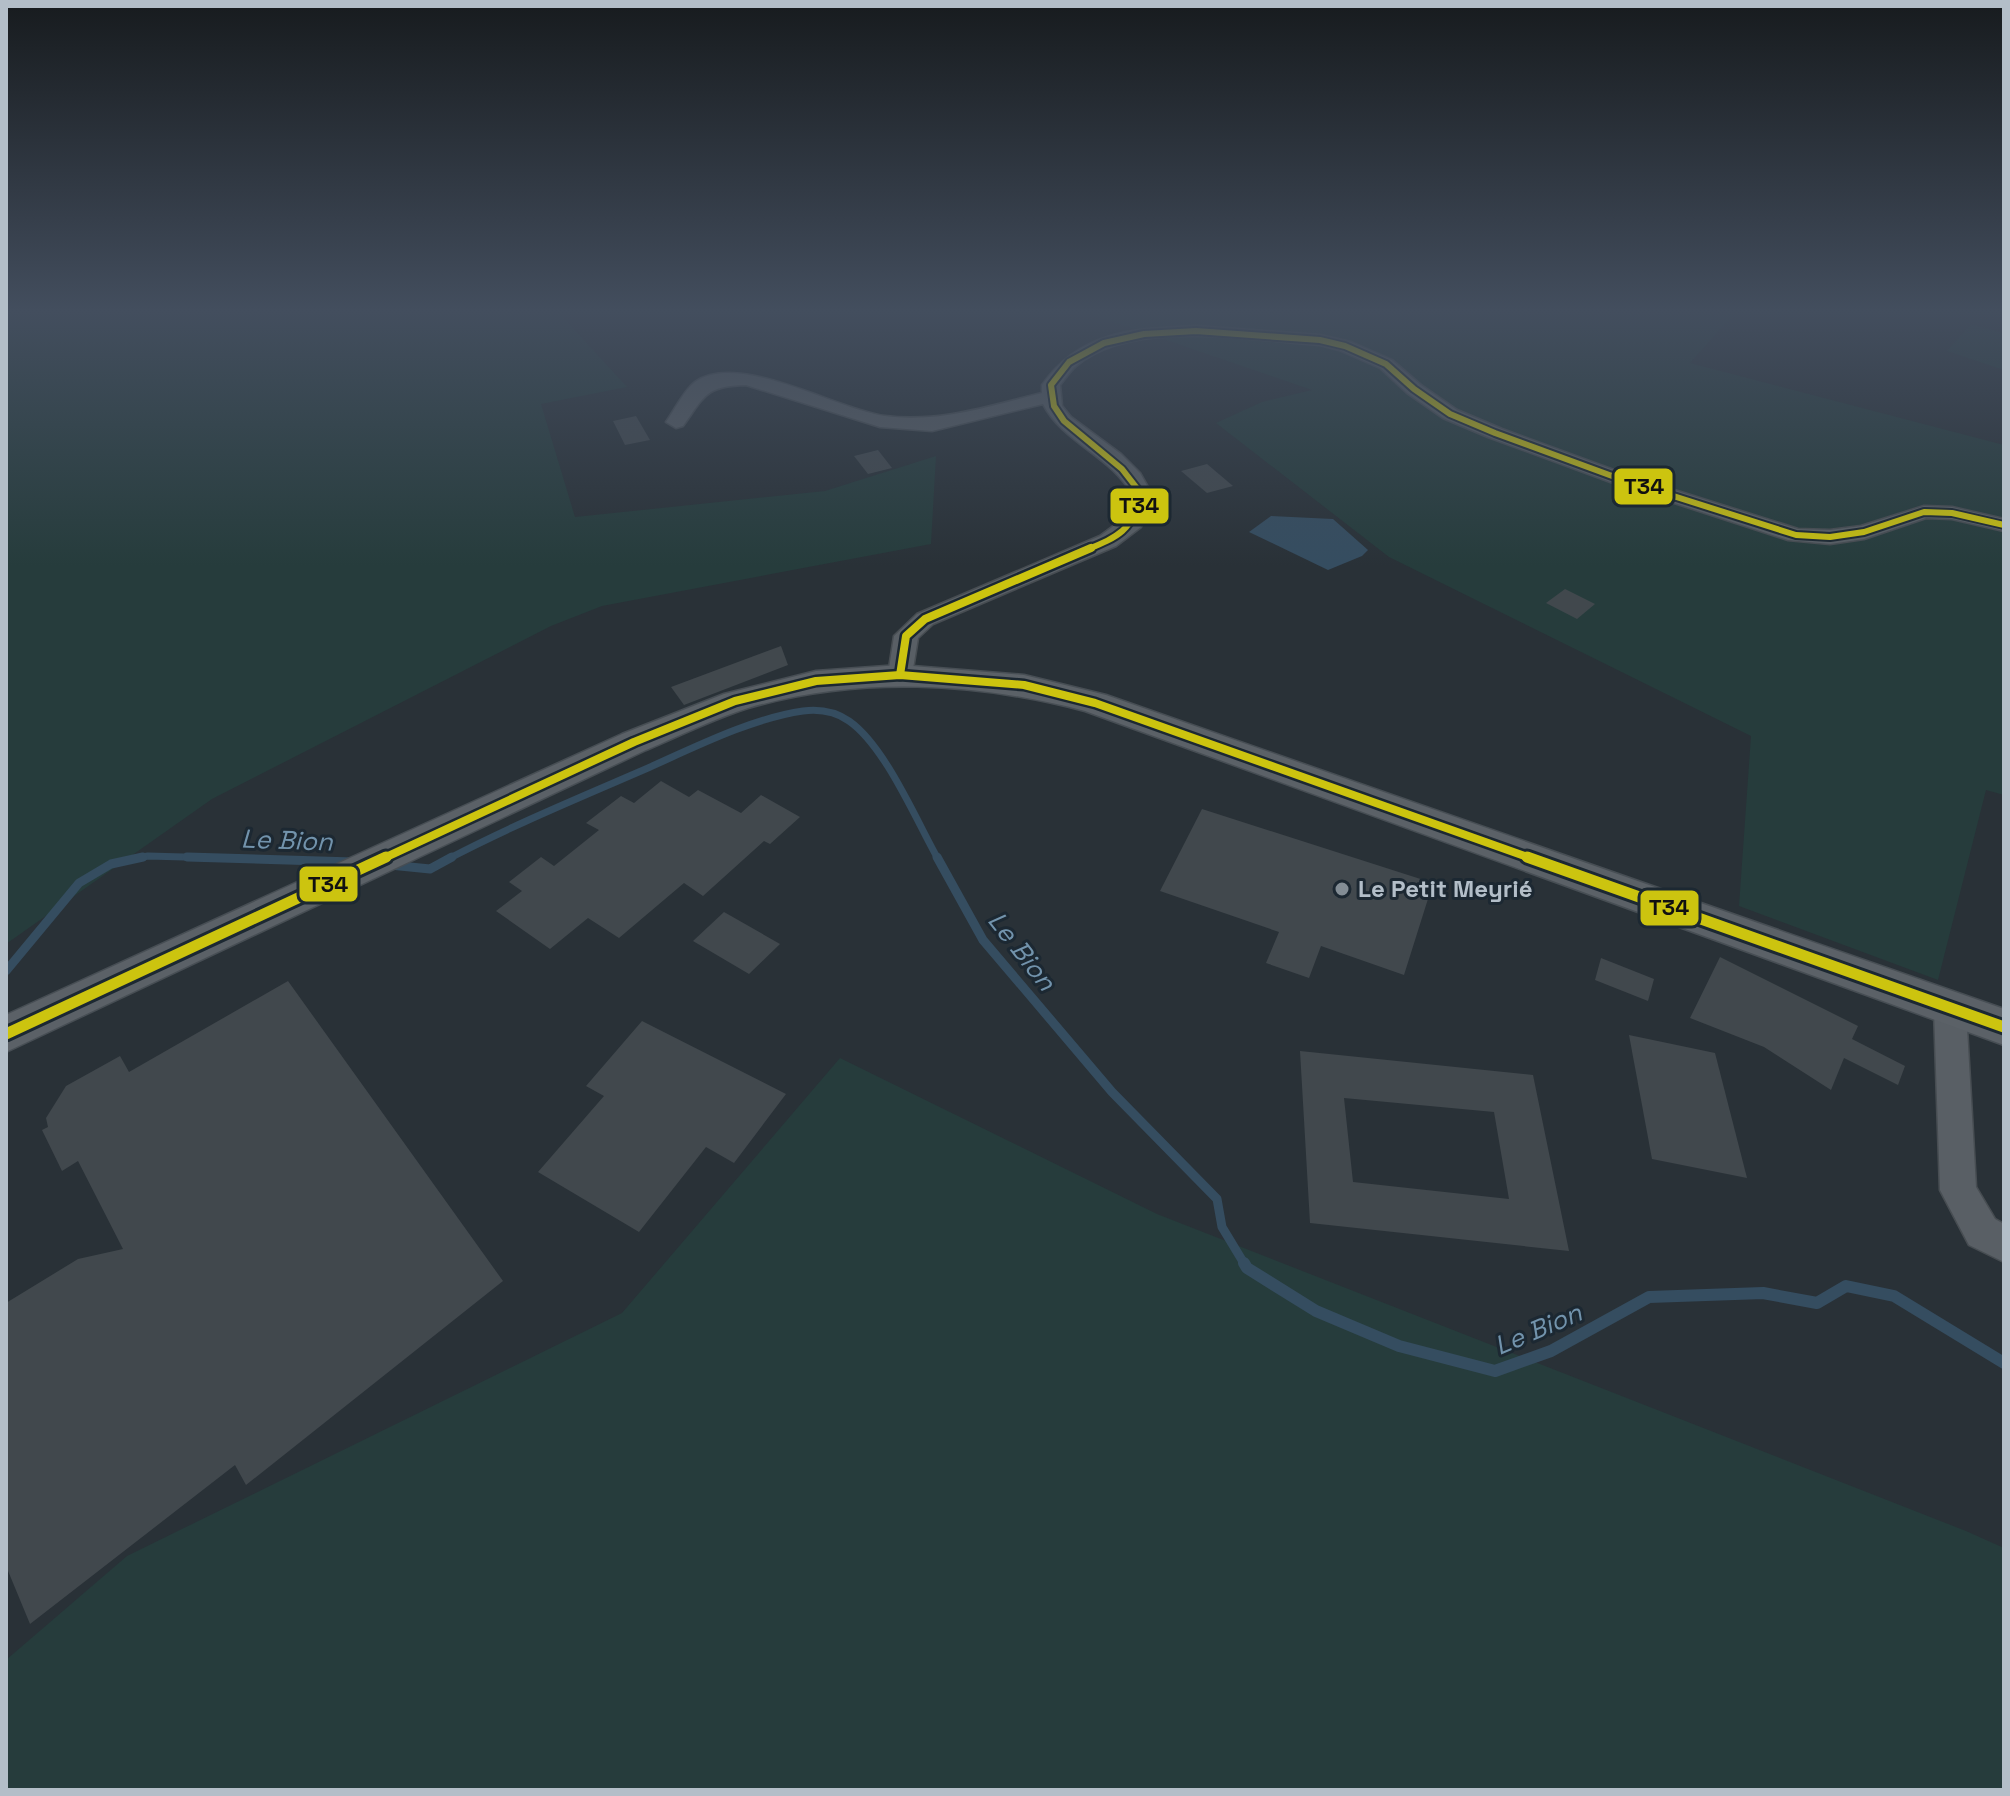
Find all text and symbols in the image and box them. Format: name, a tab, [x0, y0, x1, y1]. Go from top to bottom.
line badge: T34	[1613, 467, 1674, 506]
text: T34	[1624, 472, 1664, 500]
line badge: T34	[1109, 487, 1170, 525]
text: T34	[1119, 491, 1159, 519]
water label: Le Bion	[241, 821, 334, 859]
line badge: T34	[298, 865, 359, 903]
text: T34	[308, 870, 348, 898]
place label: Le Petit Meyrié	[1358, 873, 1533, 904]
marker: Le Petit Meyrié	[1333, 880, 1351, 898]
line badge: T34	[1639, 889, 1700, 927]
text: T34	[1649, 893, 1689, 921]
water label: Le Bion	[980, 904, 1064, 998]
water label: Le Bion	[1489, 1295, 1588, 1363]

